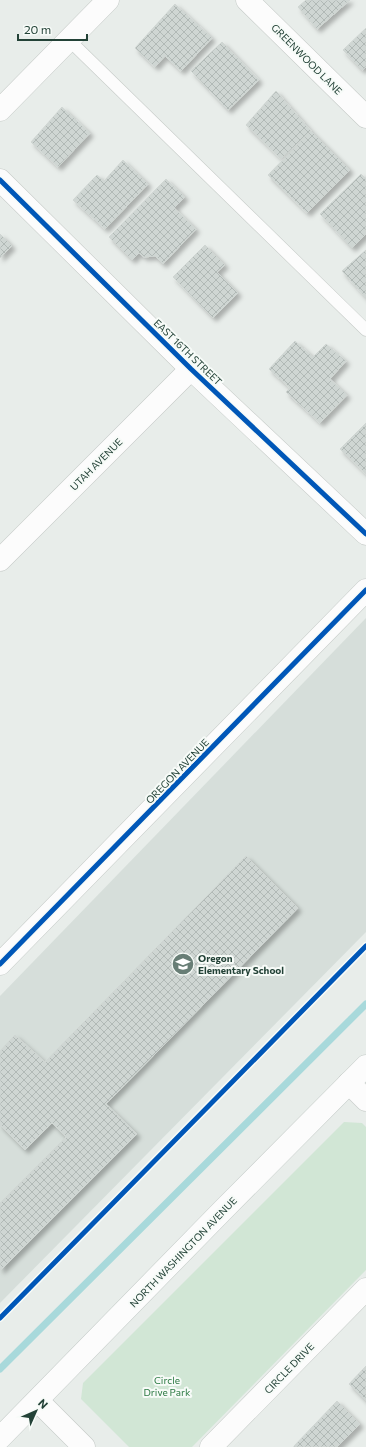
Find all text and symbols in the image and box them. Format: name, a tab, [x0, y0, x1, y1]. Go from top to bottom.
scale bar	[18, 16, 87, 42]
street label: GREENWOOD LANE	[269, 21, 345, 97]
text: 20 m	[24, 22, 51, 36]
street label: EAST 16TH STREET	[152, 316, 225, 388]
street label: UTAH AVENUE	[67, 435, 125, 493]
street label: OREGON AVENUE	[143, 736, 211, 806]
school or university icon: Oregon Elementary School	[170, 951, 196, 977]
place label: Oregon Elementary School	[198, 952, 284, 976]
street label: NORTH WASHINGTON AVENUE	[127, 1194, 239, 1310]
street label: CIRCLE DRIVE	[262, 1340, 316, 1396]
park label: Circle Drive Park	[144, 1374, 191, 1398]
north arrow	[16, 1391, 56, 1431]
text: N	[36, 1396, 51, 1411]

